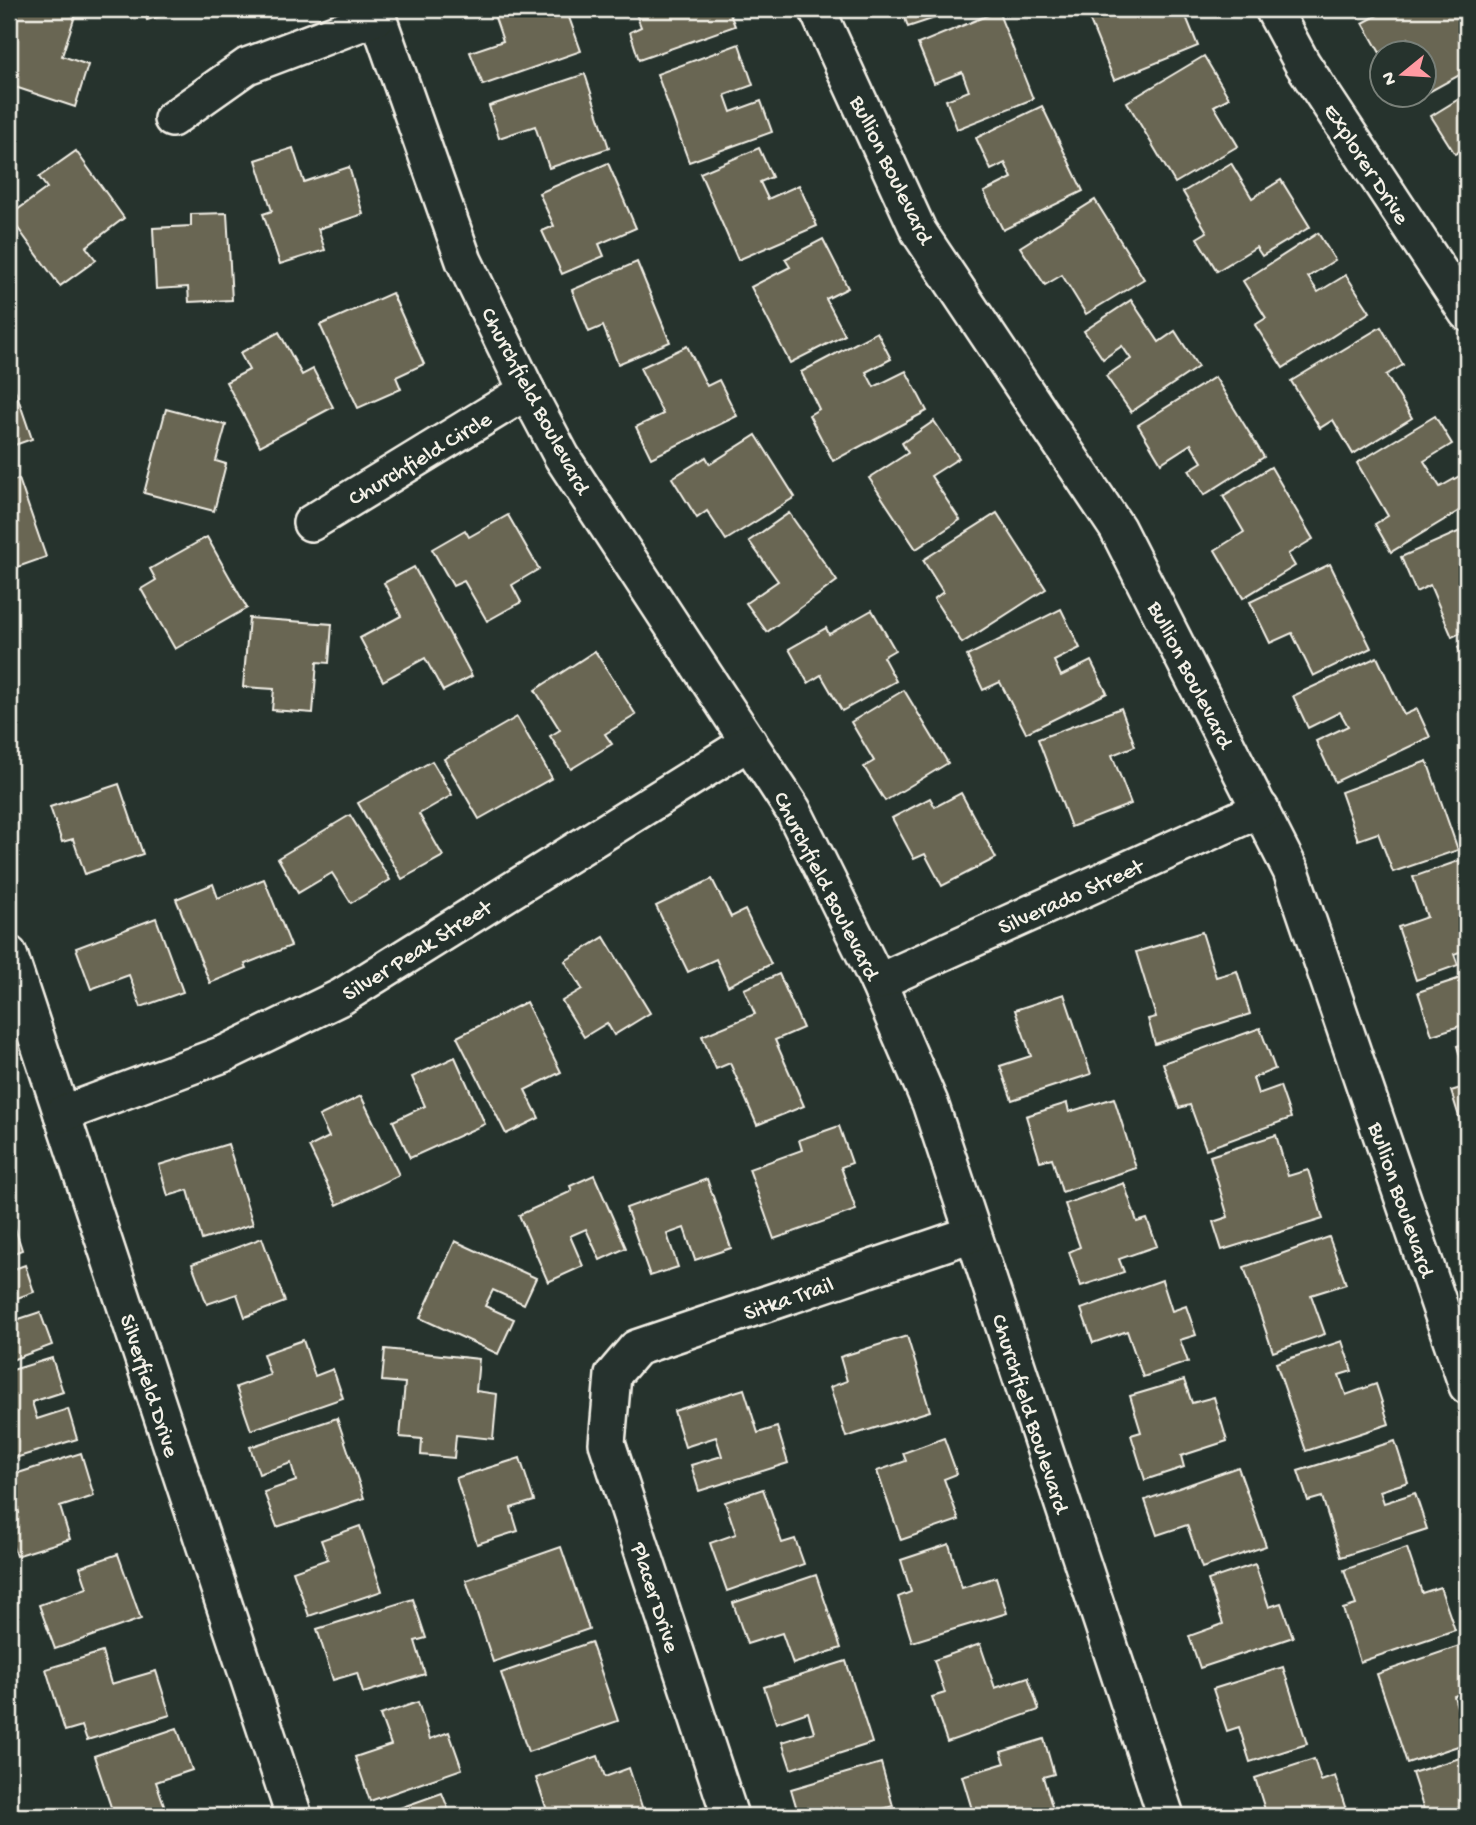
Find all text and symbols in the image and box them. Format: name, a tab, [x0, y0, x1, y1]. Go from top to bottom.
north arrow	[1368, 38, 1438, 108]
text: N	[1377, 69, 1403, 88]
street label: Bullion Boulevard	[842, 91, 938, 251]
street label: Explorer Drive	[1316, 99, 1415, 231]
street label: Churchfield Boulevard	[473, 304, 595, 501]
street label: Churchfield Circle	[344, 406, 498, 513]
street label: Bullion Boulevard	[1140, 596, 1238, 755]
street label: Churchfield Boulevard	[766, 788, 885, 987]
street label: Silverado Street	[995, 854, 1150, 942]
street label: Silver Peak Street	[338, 894, 499, 1009]
street label: Bullion Boulevard	[1360, 1118, 1439, 1283]
street label: Sitka Trail	[741, 1272, 838, 1328]
street label: Silverfield Drive	[112, 1311, 184, 1462]
street label: Churchfield Boulevard	[984, 1311, 1074, 1518]
street label: Placer Drive	[623, 1539, 684, 1658]

